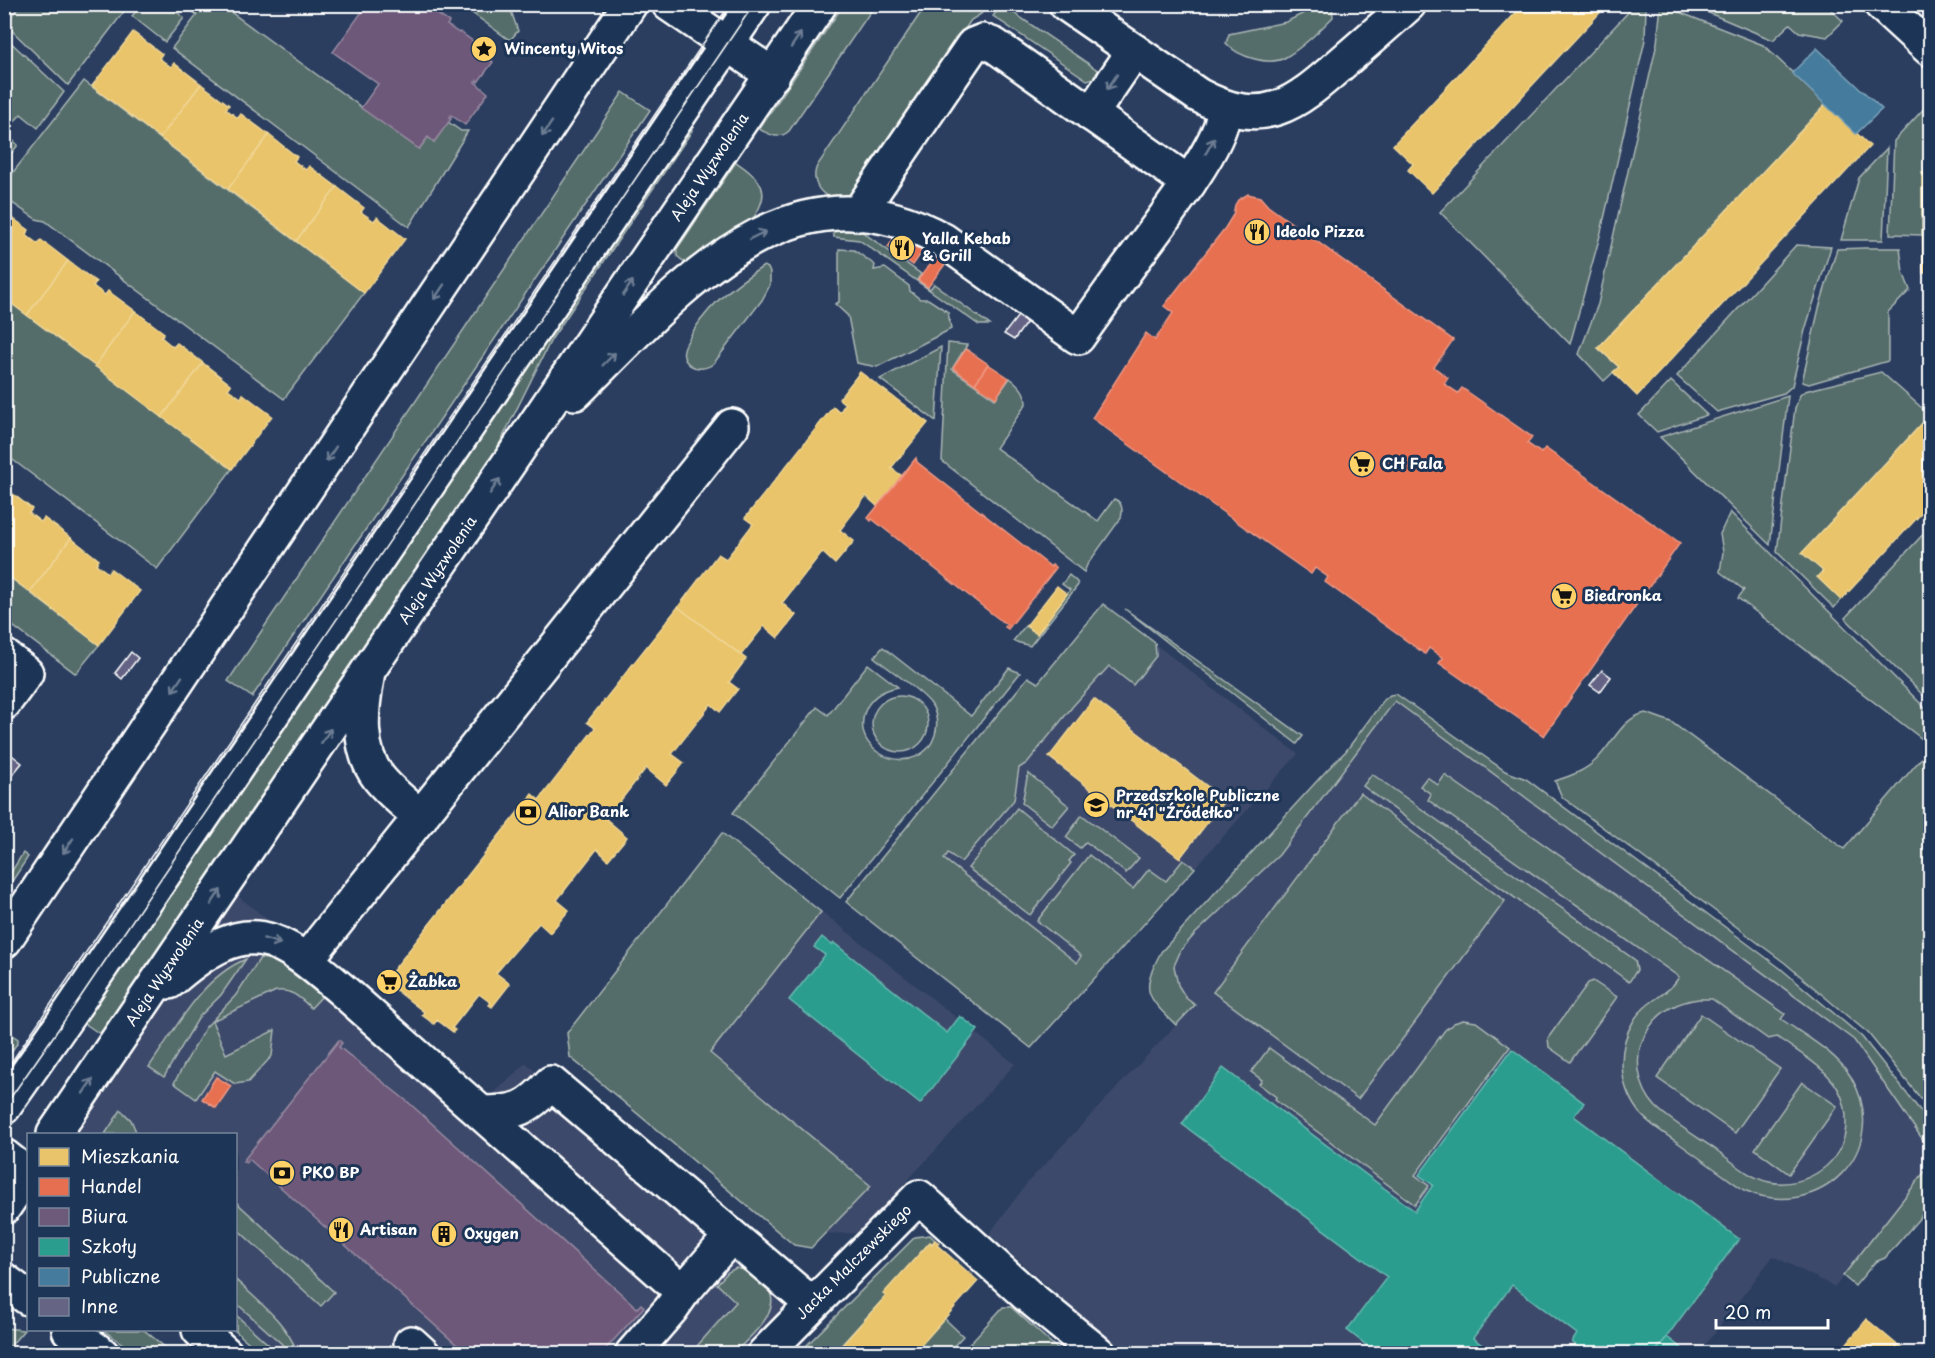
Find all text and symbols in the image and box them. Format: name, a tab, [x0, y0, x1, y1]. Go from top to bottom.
one-way arrow	[790, 32, 802, 48]
place icon: Wincenty Witos	[469, 34, 499, 64]
place label: Wincenty Witos	[504, 36, 623, 59]
one-way arrow	[1106, 74, 1118, 90]
street label: Aleja Wyzwolenia	[664, 107, 754, 225]
one-way arrow	[541, 121, 553, 137]
one-way arrow	[1205, 138, 1217, 155]
restaurant icon: Ideolo Pizza	[1242, 217, 1272, 247]
place label: Ideolo Pizza	[1276, 219, 1365, 242]
place label: Yalla Kebab & Grill	[922, 226, 1011, 266]
one-way arrow	[748, 228, 766, 240]
restaurant icon: Yalla Kebab & Grill	[887, 233, 917, 263]
one-way arrow	[622, 280, 635, 297]
one-way arrow	[433, 283, 445, 299]
one-way arrow	[601, 352, 616, 367]
one-way arrow	[324, 445, 336, 462]
supermarket icon: CH Fala	[1347, 449, 1377, 479]
place label: CH Fala	[1382, 451, 1444, 474]
one-way arrow	[489, 478, 501, 494]
street label: Aleja Wyzwolenia	[392, 510, 482, 628]
supermarket icon: Biedronka	[1549, 581, 1579, 611]
place label: Biedronka	[1584, 583, 1662, 606]
one-way arrow	[171, 675, 183, 692]
one-way arrow	[320, 728, 332, 745]
place label: Przedszkole Publiczne nr 41 "Źródełko"	[1116, 783, 1280, 823]
school or university icon: Przedszkole Publiczne nr 41 "Źródełko"	[1081, 790, 1111, 820]
bank icon: Alior Bank	[513, 797, 543, 827]
place label: Alior Bank	[547, 799, 629, 822]
one-way arrow	[62, 837, 74, 854]
one-way arrow	[210, 890, 222, 906]
street label: Aleja Wyzwolenia	[119, 912, 209, 1030]
one-way arrow	[262, 936, 281, 947]
supermarket icon: Żabka	[374, 967, 404, 997]
place label: Żabka	[408, 969, 457, 992]
one-way arrow	[81, 1078, 94, 1095]
legend	[27, 1133, 237, 1331]
text: Mieszkania	[81, 1142, 179, 1169]
bank icon: PKO BP	[267, 1158, 297, 1188]
place label: PKO BP	[302, 1160, 359, 1183]
text: Handel	[81, 1172, 142, 1199]
street label: Jacka Malczewskiego	[790, 1198, 916, 1324]
text: Biura	[81, 1202, 127, 1229]
restaurant icon: Artisan	[326, 1215, 356, 1245]
place label: Artisan	[359, 1217, 417, 1240]
building icon: Oxygen	[429, 1219, 459, 1249]
place label: Oxygen	[464, 1221, 519, 1244]
text: Szkoły	[81, 1232, 137, 1259]
text: Publiczne	[81, 1262, 161, 1289]
text: Inne	[81, 1292, 118, 1319]
scale bar	[1716, 1292, 1828, 1330]
text: 20 m	[1725, 1298, 1771, 1325]

